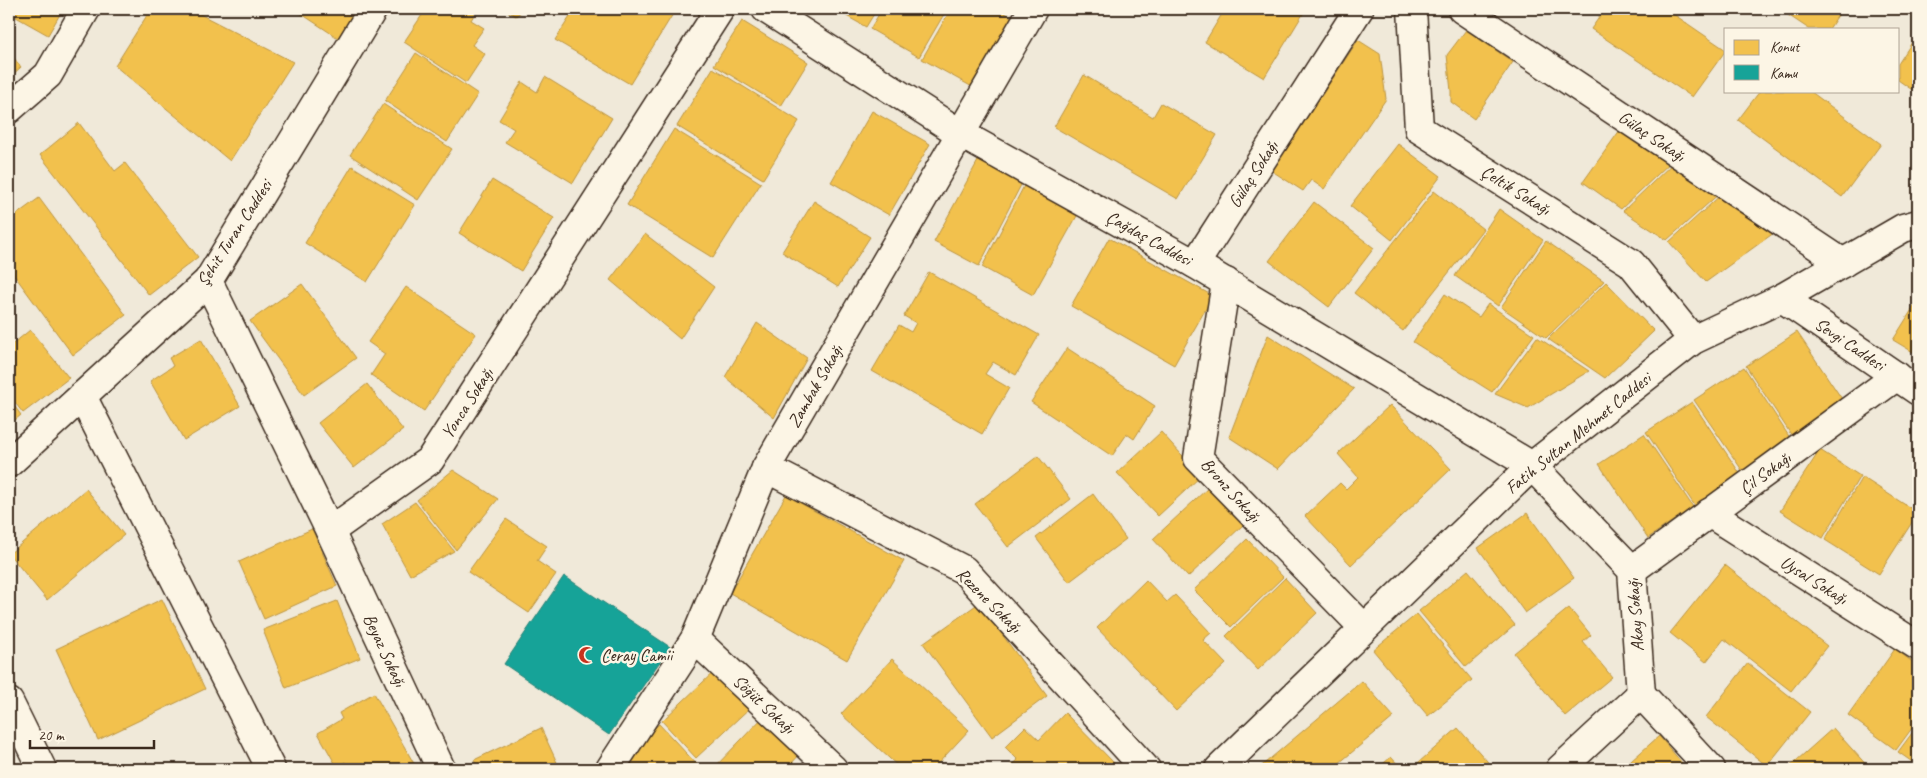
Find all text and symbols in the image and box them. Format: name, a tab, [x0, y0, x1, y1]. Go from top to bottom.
legend	[1724, 28, 1900, 92]
text: Konut	[1770, 38, 1801, 57]
text: Kamu	[1770, 64, 1799, 83]
street label: Gülaç Sokağı	[1615, 106, 1690, 167]
street label: Gülaç Sokağı	[1223, 136, 1283, 212]
street label: Çeltik Sokağı	[1477, 160, 1555, 221]
street label: Şehit Turan Caddesi	[191, 174, 278, 290]
street label: Çağdaş Caddesi	[1102, 206, 1198, 273]
street label: Sevgi Caddesi	[1811, 313, 1891, 377]
street label: Zambak Sokağı	[782, 340, 848, 431]
street label: Yonca Sokağı	[436, 363, 498, 442]
street label: Fatih Sultan Mehmet Caddesi	[1501, 366, 1657, 499]
street label: Çil Sokağı	[1735, 447, 1796, 500]
street label: Bronz Sokağı	[1196, 453, 1266, 527]
street label: Uysal Sokağı	[1776, 551, 1852, 610]
street label: Rezene Sokağı	[952, 563, 1027, 638]
street label: Akay Sokağı	[1621, 577, 1649, 652]
street label: Beyaz Sokağı	[359, 610, 412, 691]
place label: Ceray Camii	[601, 644, 675, 666]
mosque icon: Ceray Camii	[577, 645, 597, 665]
street label: Söğüt Sokağı	[728, 670, 800, 739]
scale bar	[30, 718, 154, 750]
text: 20 m	[38, 726, 65, 745]

